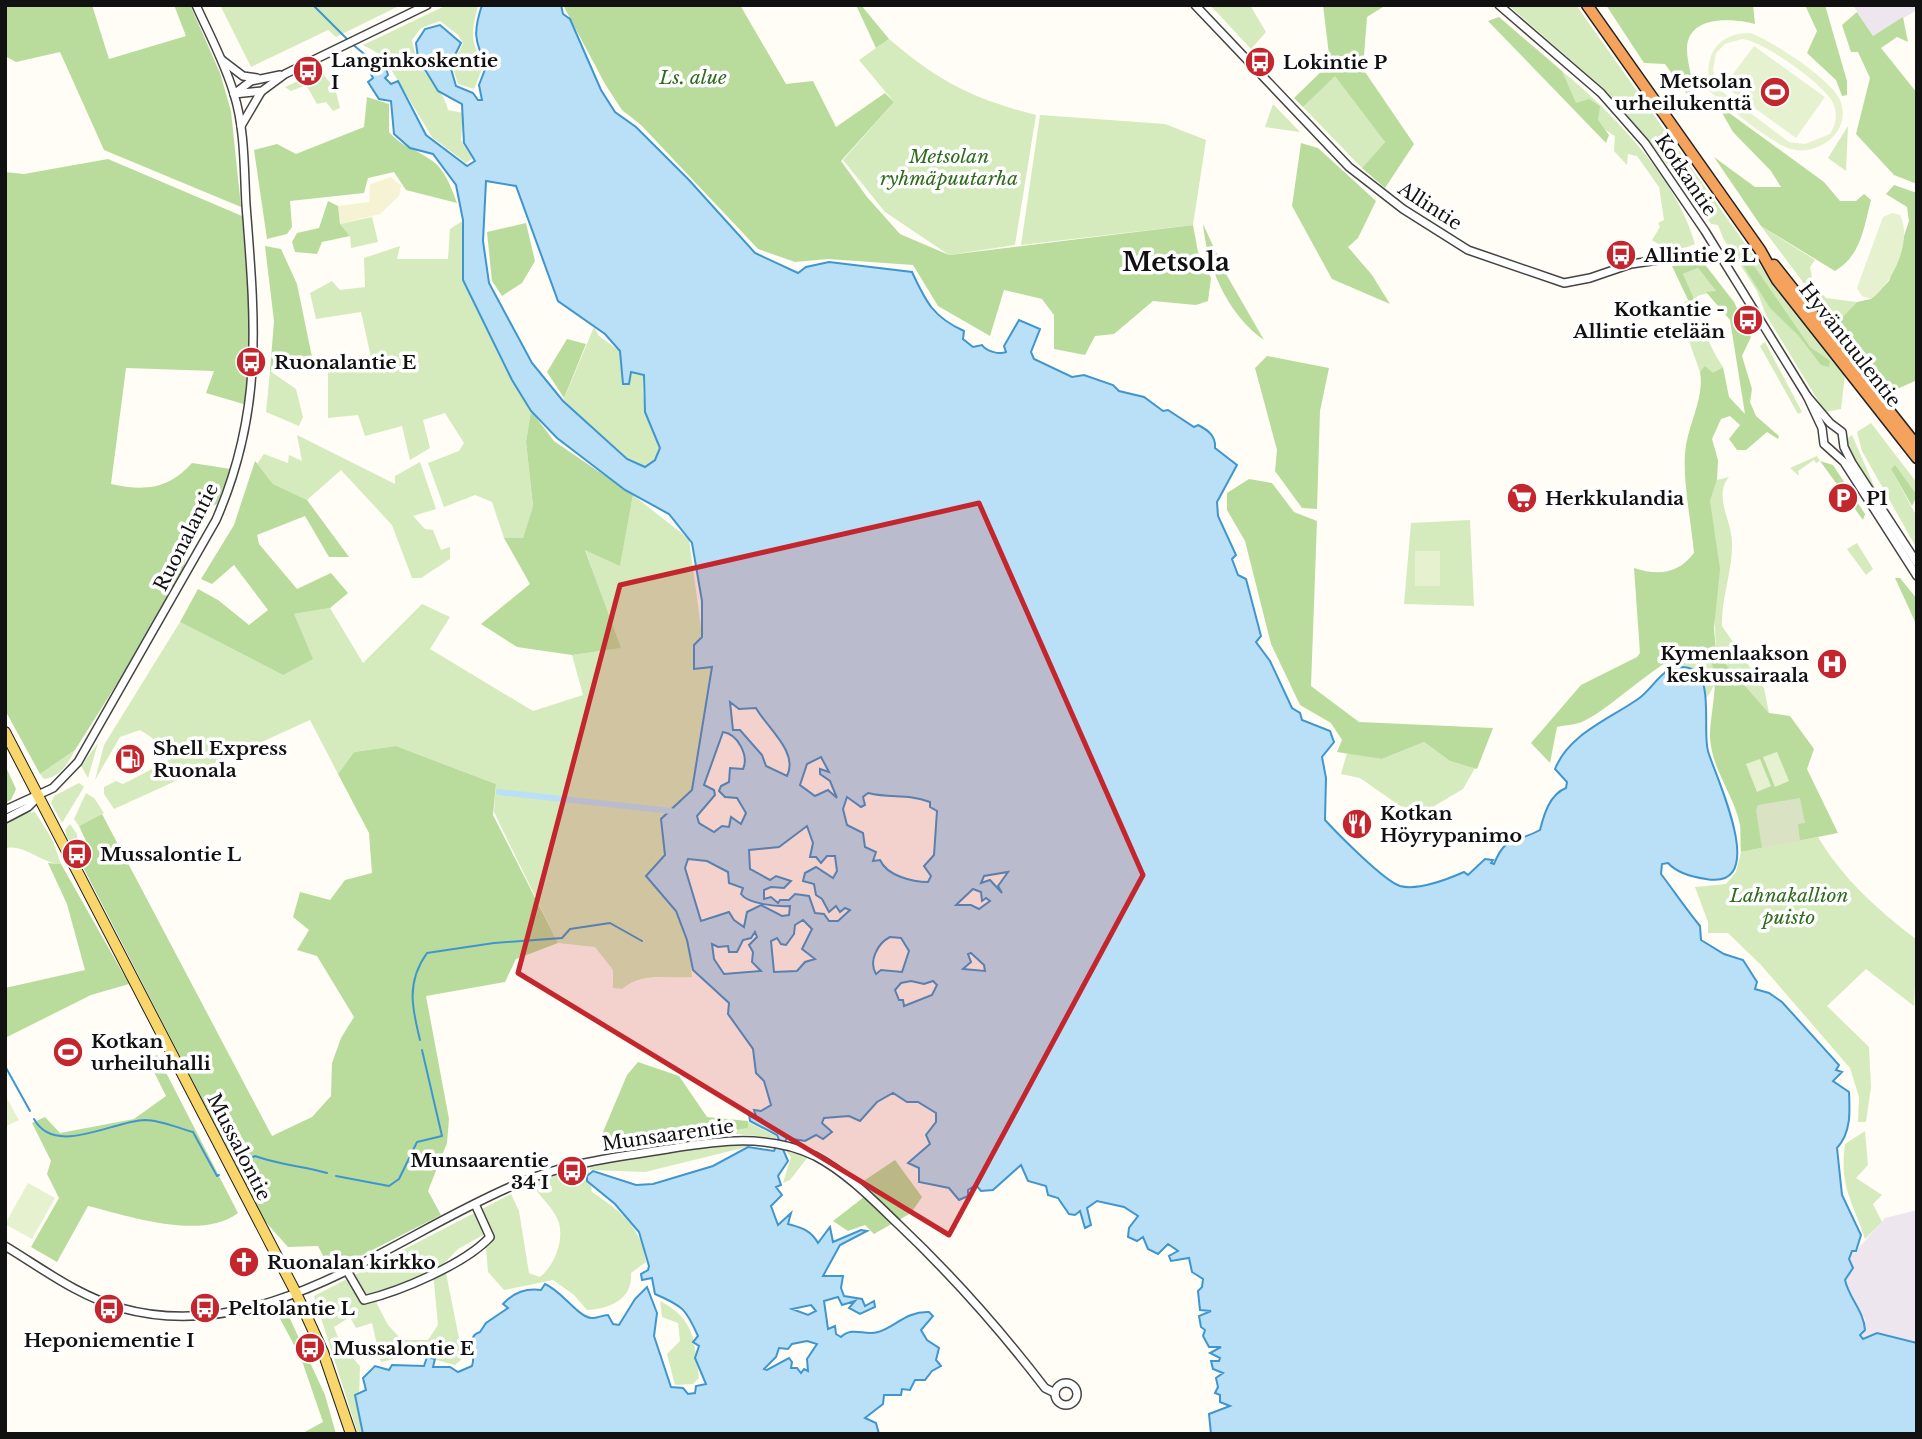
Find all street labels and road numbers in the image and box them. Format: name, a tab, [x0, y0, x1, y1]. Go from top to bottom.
street label: Kotkantie	[1650, 130, 1722, 220]
street label: Allintie	[1393, 176, 1466, 235]
street label: Hyväntuulentie	[1794, 278, 1906, 412]
street label: Ruonalantie	[149, 479, 223, 595]
street label: Mussalontie	[202, 1090, 276, 1204]
street label: Munsaarentie	[600, 1114, 736, 1156]

